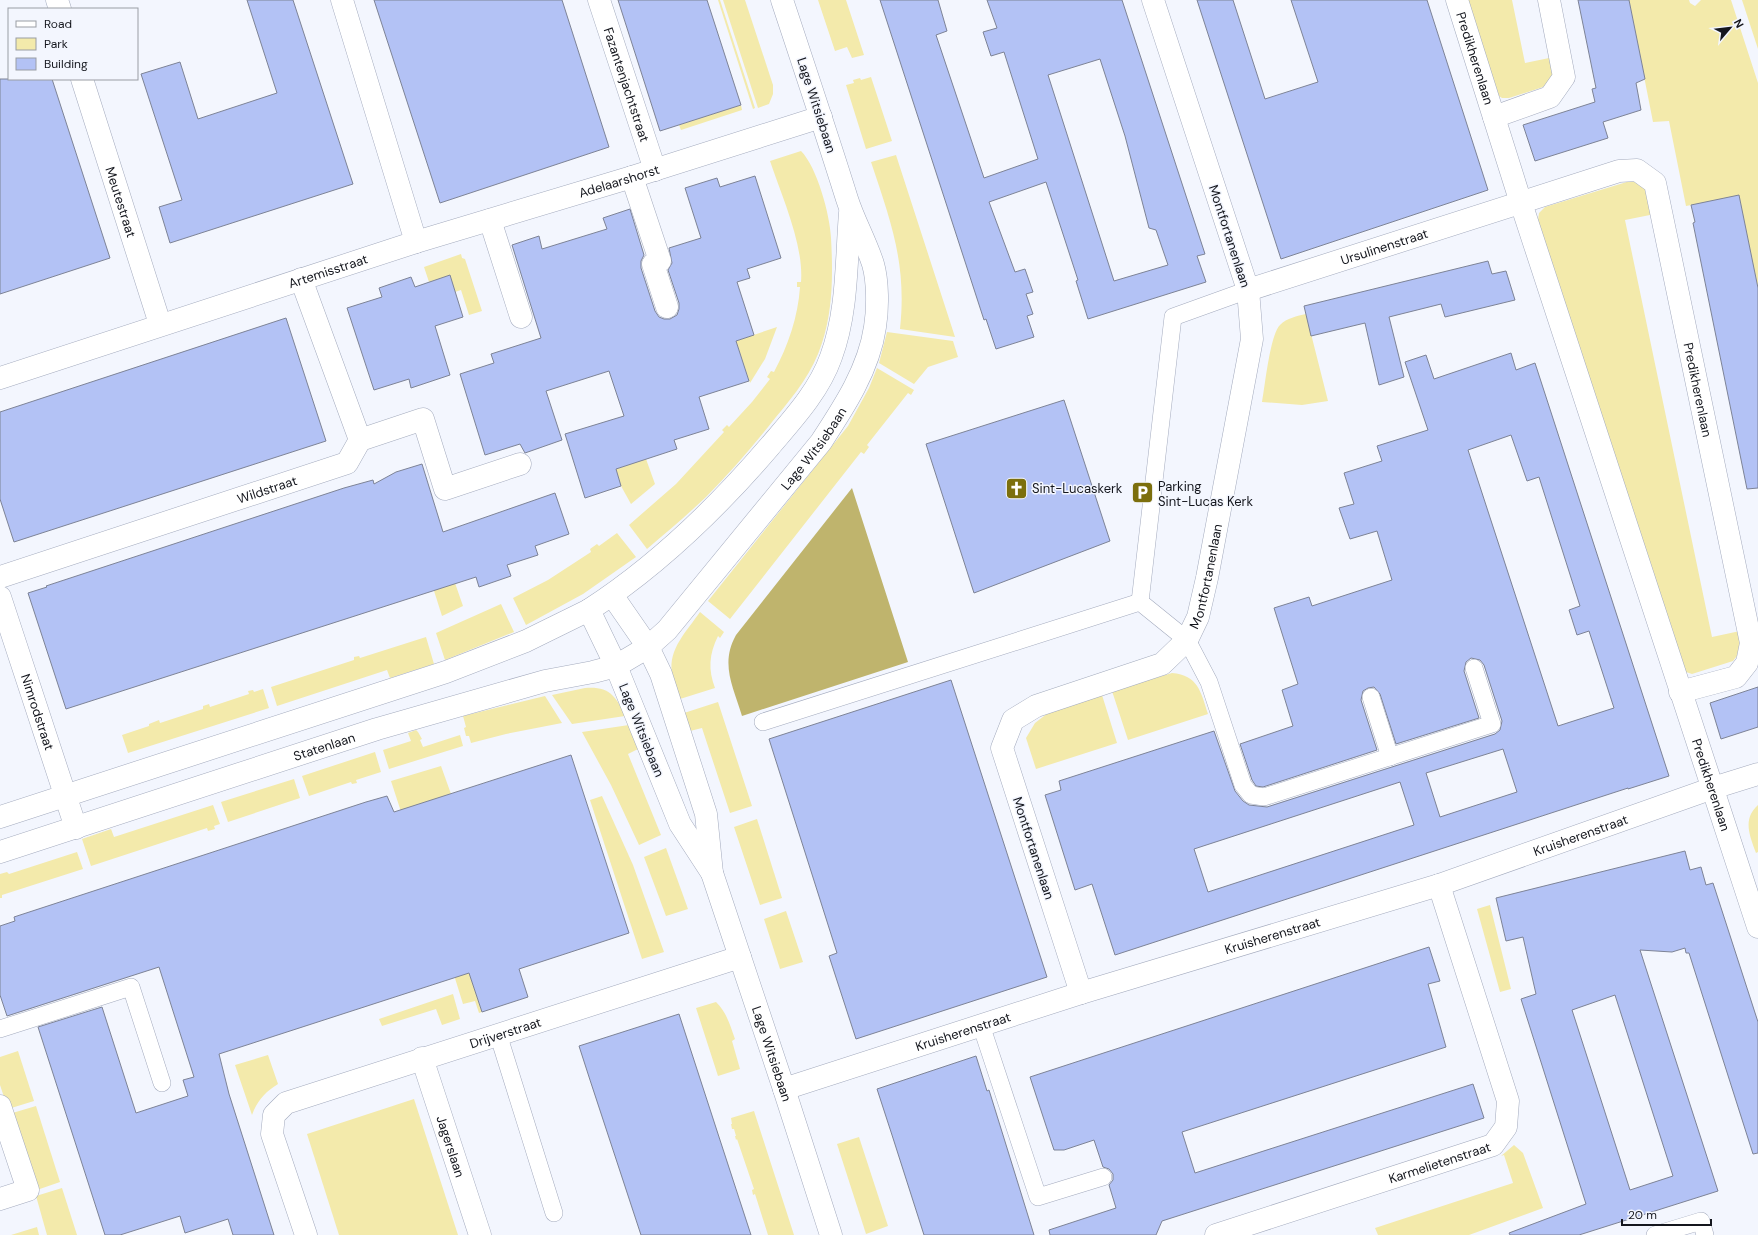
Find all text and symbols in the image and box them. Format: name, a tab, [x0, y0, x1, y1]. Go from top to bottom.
legend	[8, 8, 138, 80]
north arrow	[1710, 8, 1750, 48]
street label: Predikherenlaan	[1452, 10, 1497, 107]
text: Road	[44, 16, 72, 32]
text: N	[1731, 16, 1747, 30]
street label: Fazantenjachtstraat	[600, 25, 653, 144]
text: Park	[44, 36, 68, 52]
street label: Lage Witsiebaan	[793, 55, 840, 155]
text: Building	[44, 56, 88, 72]
street label: Adelaarshorst	[577, 161, 662, 202]
street label: Meutestraat	[101, 165, 140, 240]
street label: Montfortanenlaan	[1205, 183, 1254, 290]
street label: Ursulinenstraat	[1338, 225, 1430, 269]
street label: Artemisstraat	[286, 250, 370, 292]
street label: Predikherenlaan	[1679, 341, 1716, 439]
street label: Lage Witsiebaan	[777, 404, 850, 494]
street label: Wildstraat	[235, 472, 299, 508]
church icon: Sint-Lucaskerk	[1003, 475, 1029, 501]
place label: Parking Sint-Lucas Kerk	[1158, 478, 1253, 510]
place label: Sint-Lucaskerk	[1032, 480, 1123, 497]
parking icon: Parking Sint-Lucas Kerk	[1129, 480, 1155, 506]
street label: Montfortanenlaan	[1186, 522, 1226, 632]
street label: Nimrodstraat	[17, 672, 58, 752]
street label: Lage Witsiebaan	[615, 681, 668, 779]
street label: Statenlaan	[291, 729, 357, 765]
street label: Predikherenlaan	[1688, 737, 1734, 833]
street label: Montfortanenlaan	[1009, 795, 1058, 902]
street label: Kruisherenstraat	[1531, 811, 1630, 860]
street label: Kruisherenstraat	[1223, 913, 1322, 958]
street label: Lage Witsiebaan	[748, 1004, 795, 1104]
street label: Kruisherenstraat	[913, 1008, 1013, 1055]
street label: Drijverstraat	[468, 1014, 543, 1052]
street label: Jagerslaan	[432, 1114, 469, 1180]
street label: Karmelietenstraat	[1386, 1138, 1493, 1187]
scale bar	[1622, 1201, 1711, 1227]
text: 20 m	[1628, 1207, 1657, 1223]

